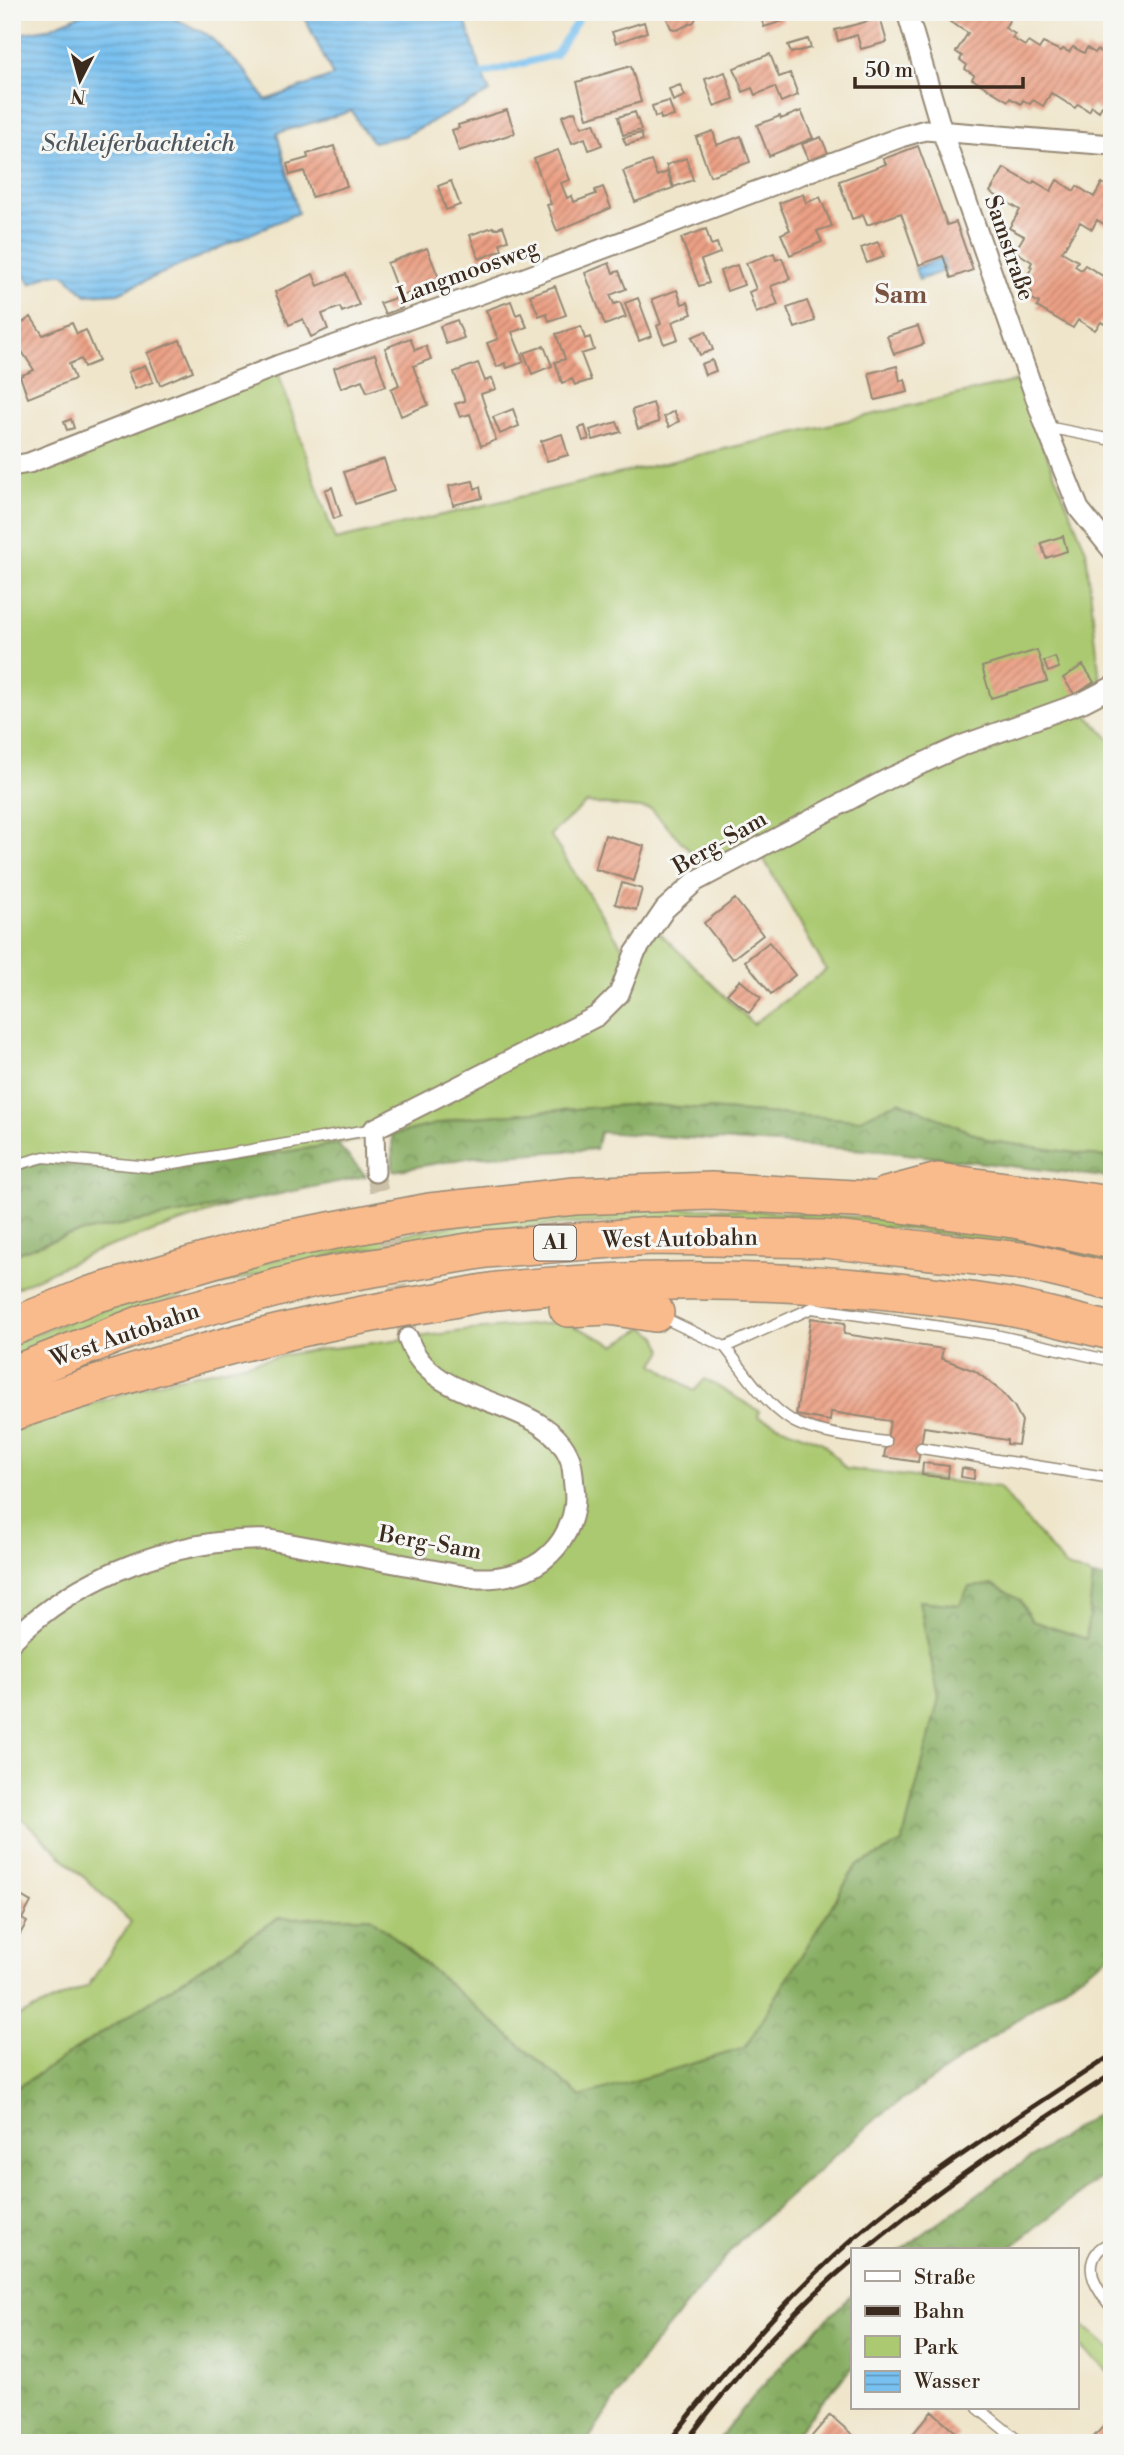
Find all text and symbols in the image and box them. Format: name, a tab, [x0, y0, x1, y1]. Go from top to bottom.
north arrow	[46, 46, 116, 116]
scale bar	[855, 46, 1023, 90]
text: 50 m	[865, 58, 913, 84]
text: N	[70, 83, 87, 109]
water label: Schleiferbachteich	[41, 129, 235, 159]
street label: Samstraße	[978, 192, 1040, 304]
street label: Langmoosweg	[394, 233, 543, 311]
district label: Sam	[875, 279, 928, 311]
street label: Berg-Sam	[667, 805, 772, 882]
street label: West Autobahn	[601, 1224, 758, 1254]
road number: A1	[534, 1226, 576, 1260]
street label: West Autobahn	[46, 1296, 203, 1374]
street label: Berg-Sam	[375, 1520, 484, 1566]
legend	[851, 2248, 1078, 2410]
text: Straße	[914, 2265, 976, 2291]
text: Bahn	[913, 2299, 965, 2325]
text: Park	[914, 2335, 959, 2361]
text: Wasser	[913, 2369, 980, 2395]

